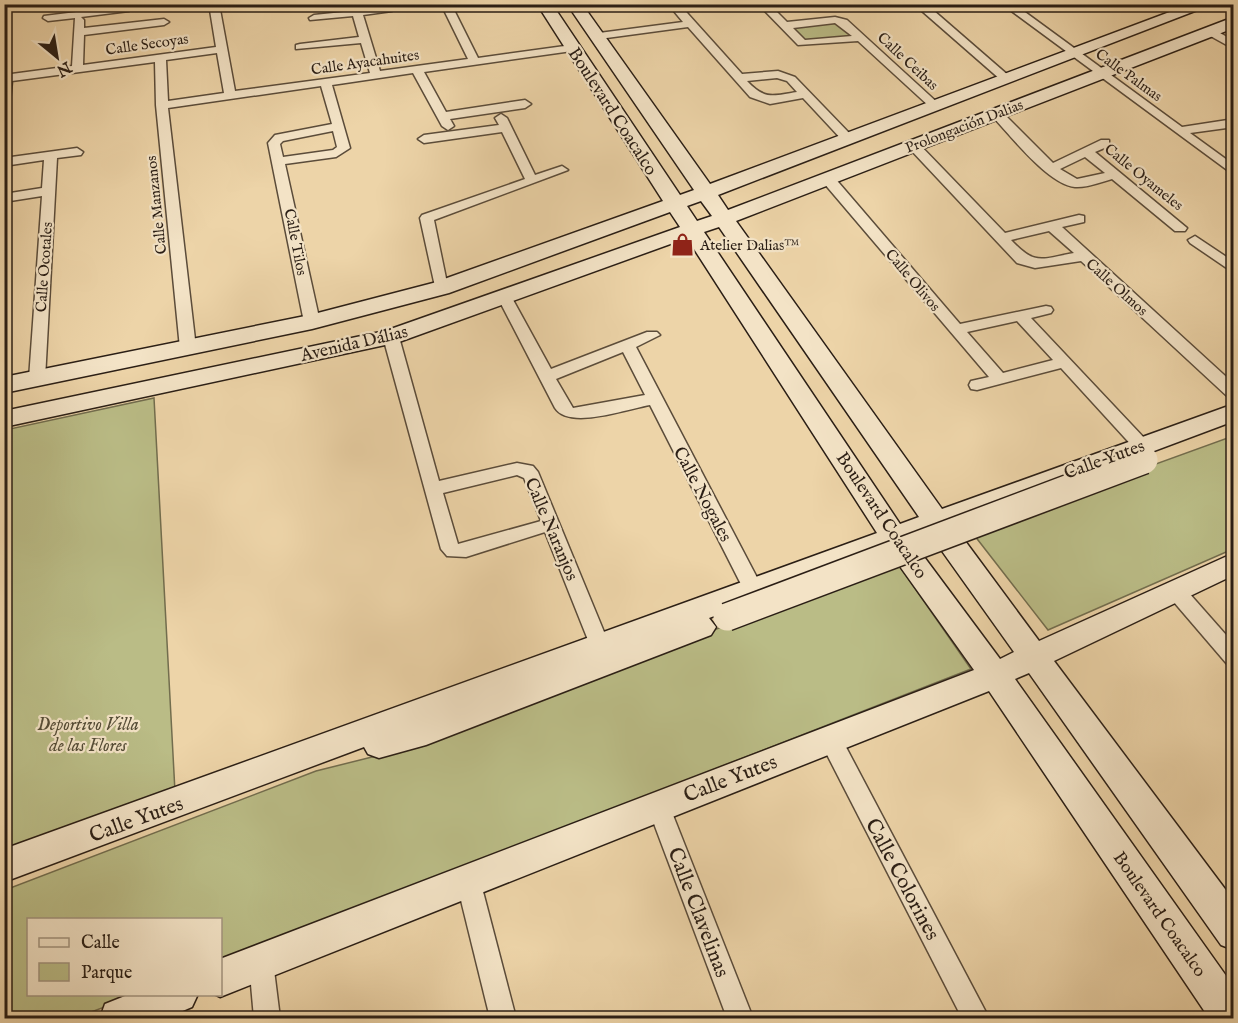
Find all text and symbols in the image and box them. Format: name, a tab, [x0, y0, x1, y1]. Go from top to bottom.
north arrow	[27, 27, 87, 87]
street label: Calle Ceibas	[873, 28, 942, 95]
street label: Calle Secoyas	[104, 29, 190, 60]
street label: Boulevard Coacalco	[562, 43, 662, 180]
street label: Calle Palmas	[1092, 45, 1166, 106]
street label: Calle Ayacahuites	[310, 46, 420, 79]
text: N	[52, 56, 75, 80]
street label: Prolongación Dalias	[902, 95, 1026, 158]
street label: Calle Oyameles	[1100, 140, 1187, 215]
street label: Calle Manzanos	[142, 155, 171, 255]
street label: Calle Tilos	[280, 207, 311, 277]
street label: Calle Ocotales	[32, 221, 57, 313]
shop icon: Atelier Dalias™	[669, 232, 695, 258]
place label: Atelier Dalias™	[699, 236, 800, 255]
street label: Calle Olivos	[881, 245, 944, 315]
street label: Calle Olmos	[1082, 255, 1152, 320]
street label: Avenida Dálias	[297, 321, 410, 368]
street label: Calle Yutes	[1061, 435, 1148, 486]
street label: Calle Nogales	[667, 443, 736, 546]
street label: Boulevard Coacalco	[830, 448, 932, 584]
street label: Calle Naranjos	[519, 475, 583, 585]
park label: Deportivo Villa de las Flores	[37, 714, 139, 758]
street label: Calle Yutes	[680, 749, 781, 810]
street label: Calle Yutes	[86, 791, 187, 850]
street label: Calle Colorines	[858, 814, 945, 945]
street label: Calle Clavelinas	[660, 844, 735, 981]
street label: Boulevard Coacalco	[1107, 848, 1211, 982]
legend	[27, 918, 222, 996]
text: Calle	[81, 932, 120, 955]
text: Parque	[81, 962, 132, 985]

